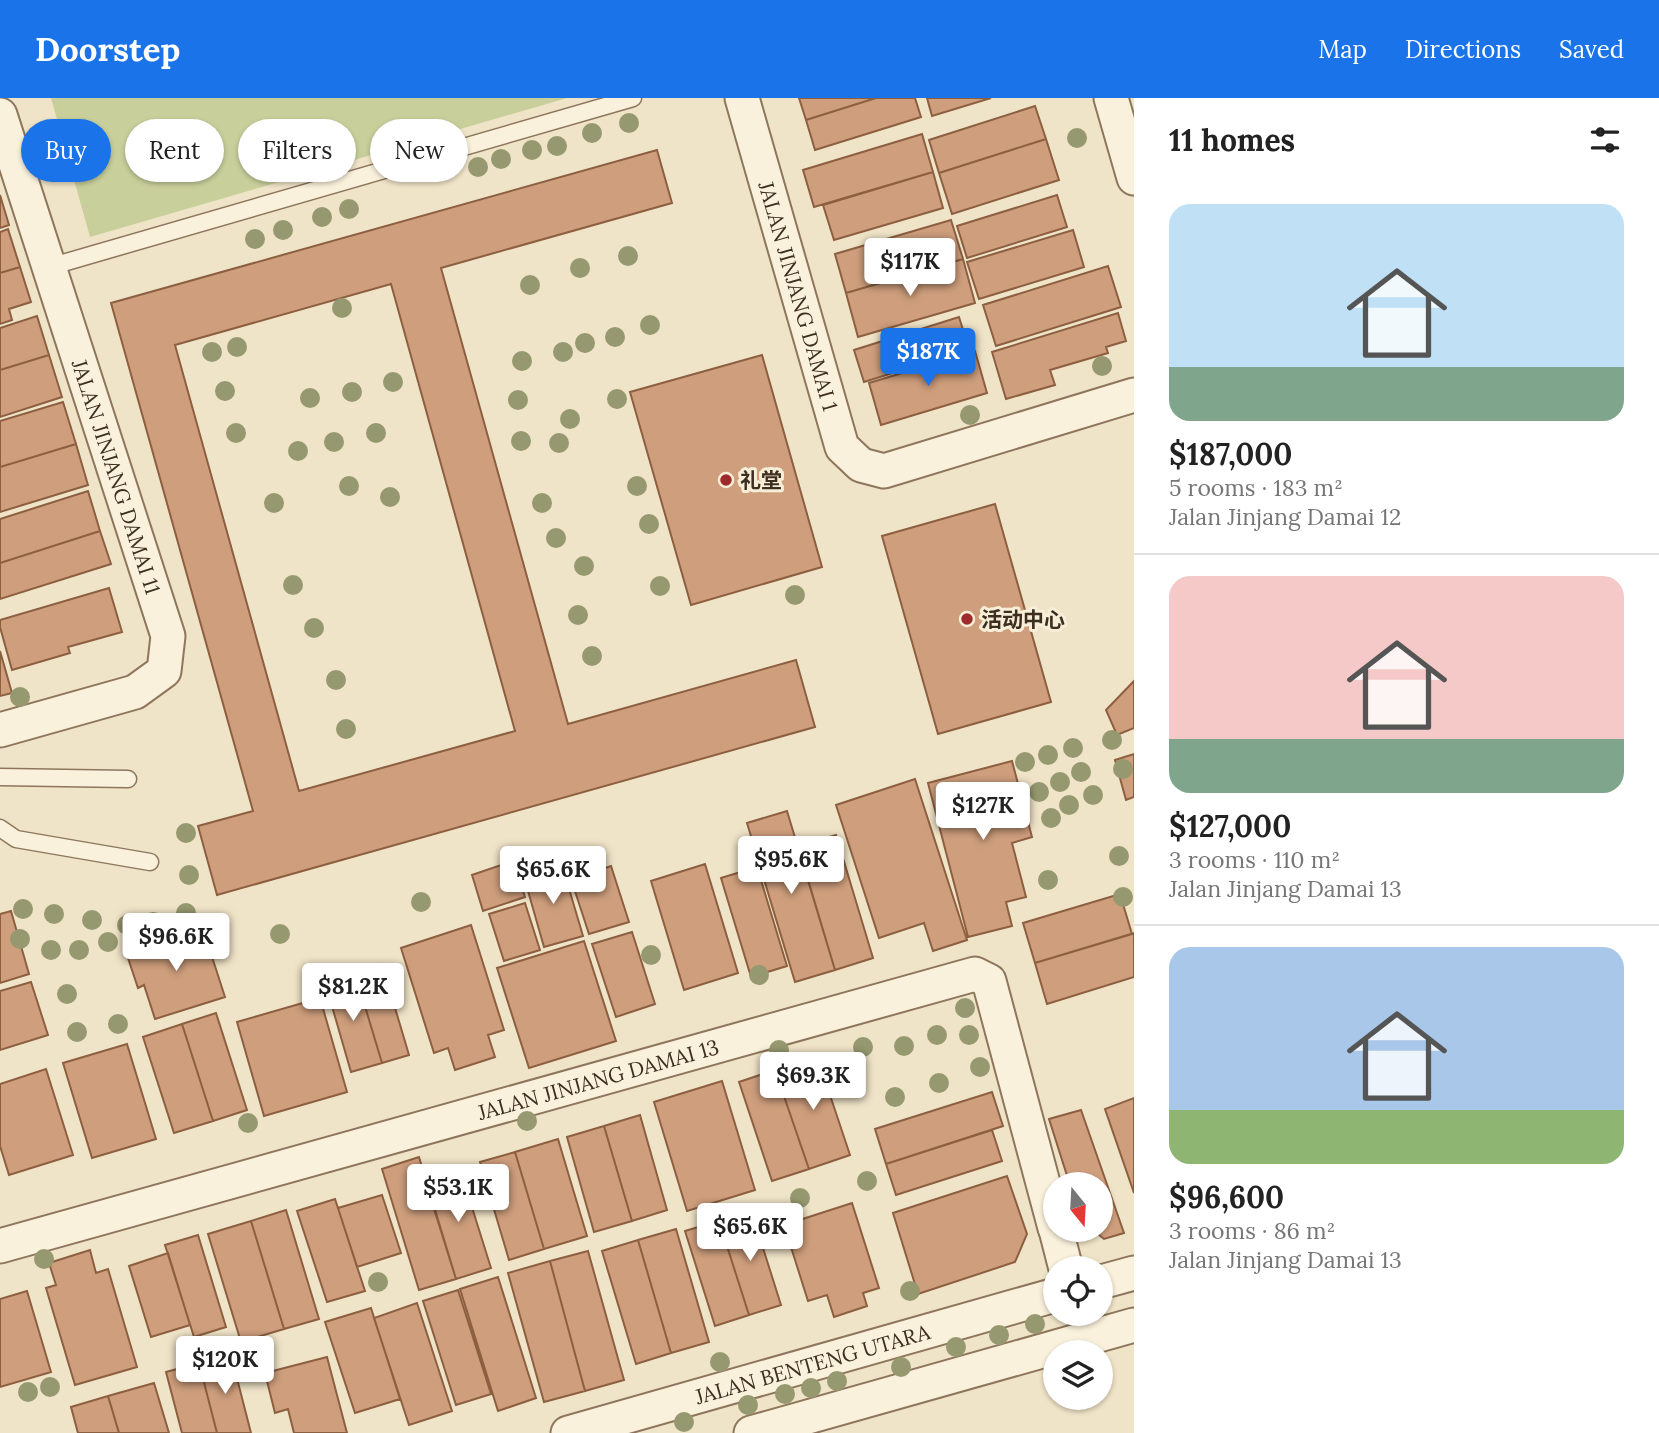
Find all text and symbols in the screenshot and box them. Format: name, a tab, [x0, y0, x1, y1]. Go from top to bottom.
text: Doorstep	[35, 28, 180, 70]
text: Map	[1318, 34, 1367, 65]
text: Directions	[1405, 34, 1521, 65]
text: Saved	[1559, 34, 1624, 65]
chip: Buy	[21, 119, 111, 182]
chip: Rent	[125, 119, 224, 182]
chip: Filters	[238, 119, 356, 182]
chip: New	[370, 119, 468, 182]
text: 11 homes	[1169, 121, 1295, 159]
icon: filters	[1586, 121, 1624, 159]
street label: JALAN JINJANG DAMAI 1	[753, 177, 844, 414]
pin: $117K	[861, 238, 959, 298]
text: $117K	[880, 246, 940, 275]
icon: home	[1334, 250, 1460, 376]
pin: $187K	[879, 328, 977, 388]
text: $187K	[896, 336, 960, 365]
street label: JALAN JINJANG DAMAI 11	[66, 355, 167, 597]
text: $187,000	[1169, 435, 1292, 473]
place label: 礼堂	[740, 467, 782, 494]
marker: 礼堂	[718, 472, 734, 488]
text: 5 rooms · 183 m²	[1169, 473, 1343, 502]
text: Jalan Jinjang Damai 12	[1169, 502, 1401, 531]
place label: 活动中心	[981, 606, 1065, 633]
marker: 活动中心	[959, 611, 975, 627]
icon: home	[1334, 622, 1460, 748]
pin: $127K	[934, 782, 1032, 842]
text: $127K	[952, 790, 1014, 819]
text: $127,000	[1169, 807, 1291, 845]
pin: $95.6K	[734, 836, 848, 896]
text: $95.6K	[754, 844, 828, 873]
text: 3 rooms · 110 m²	[1169, 845, 1340, 874]
pin: $65.6K	[496, 846, 610, 906]
text: $65.6K	[516, 854, 590, 883]
text: Jalan Jinjang Damai 13	[1169, 874, 1402, 903]
pin: $96.6K	[119, 914, 233, 973]
text: $96.6K	[139, 921, 213, 950]
pin: $81.2K	[296, 964, 410, 1023]
text: $81.2K	[318, 971, 388, 1000]
icon: home	[1334, 993, 1460, 1119]
street label: JALAN JINJANG DAMAI 13	[474, 1033, 722, 1126]
pin: $69.3K	[756, 1052, 870, 1112]
text: $69.3K	[776, 1060, 850, 1089]
pin: $53.1K	[401, 1164, 515, 1224]
text: $53.1K	[423, 1172, 493, 1201]
north arrow	[1043, 1172, 1113, 1242]
map controls	[1043, 1172, 1113, 1410]
text: $96,600	[1169, 1178, 1284, 1216]
pin: $65.6K	[693, 1204, 807, 1263]
text: $65.6K	[713, 1211, 787, 1240]
text: 3 rooms · 86 m²	[1169, 1216, 1335, 1245]
text: Jalan Jinjang Damai 13	[1169, 1245, 1402, 1274]
button: locate	[1043, 1256, 1113, 1326]
street label: JALAN BENTENG UTARA	[691, 1317, 934, 1410]
pin: $120K	[176, 1336, 274, 1396]
button: layers	[1043, 1340, 1113, 1410]
text: $120K	[192, 1344, 258, 1373]

